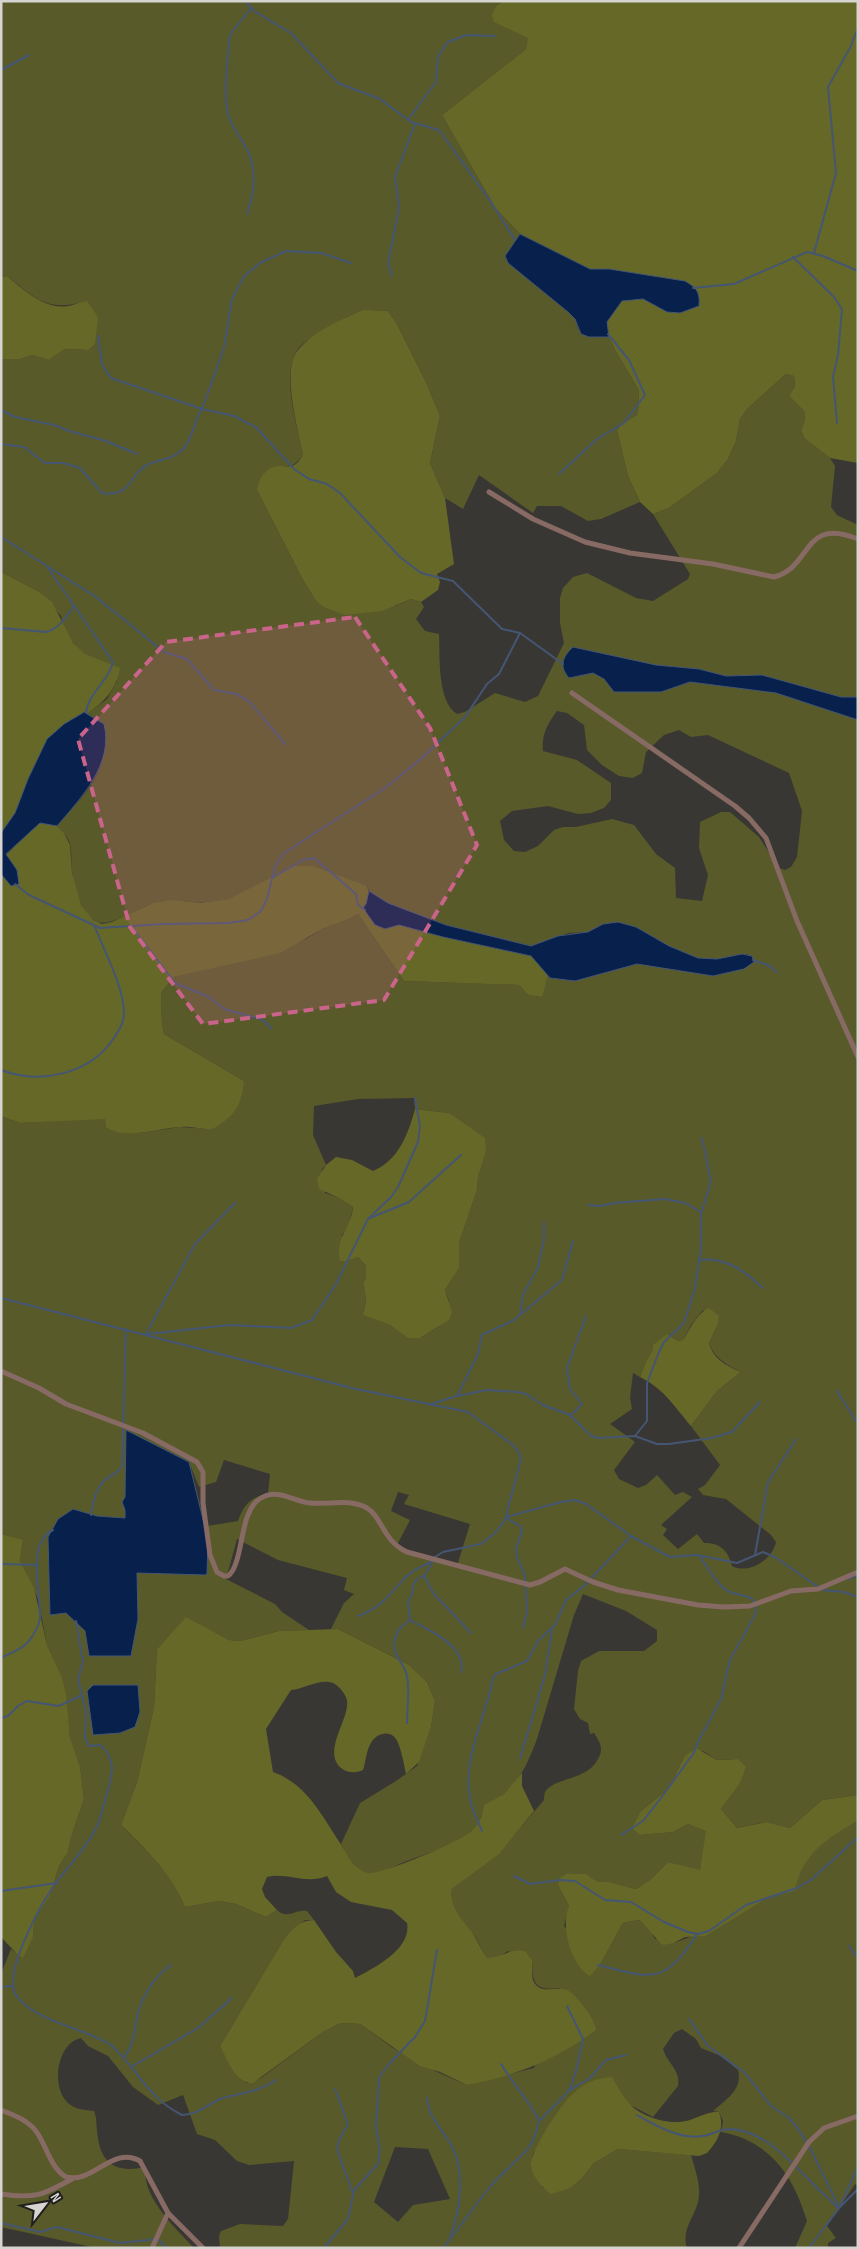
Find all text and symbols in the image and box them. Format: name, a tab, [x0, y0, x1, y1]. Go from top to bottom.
north arrow	[20, 2179, 70, 2229]
text: N	[47, 2190, 65, 2205]

